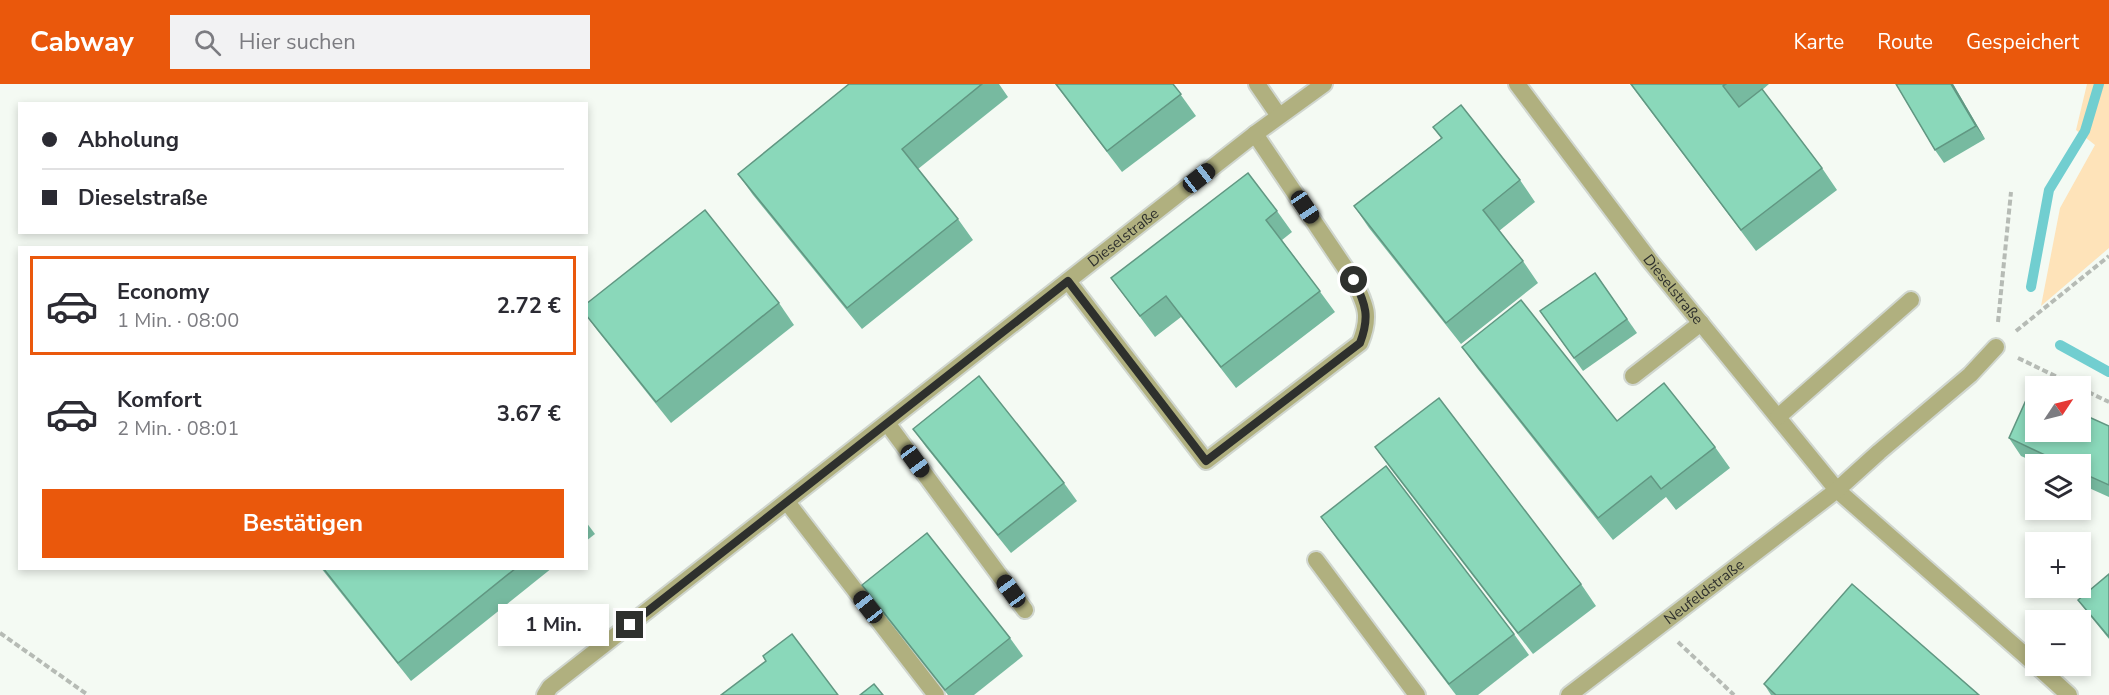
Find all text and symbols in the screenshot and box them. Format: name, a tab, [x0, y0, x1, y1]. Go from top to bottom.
search box	[170, 15, 590, 69]
text: Cabway	[30, 23, 134, 61]
icon: search	[191, 26, 224, 59]
text: Hier suchen	[239, 27, 356, 57]
text: Karte	[1794, 28, 1844, 56]
text: Route	[1877, 28, 1933, 56]
text: Gespeichert	[1966, 28, 2079, 56]
text: Abholung	[78, 125, 179, 155]
car	[1179, 160, 1219, 196]
text: Dieselstraße	[78, 183, 208, 213]
car	[1287, 187, 1323, 227]
street label: Dieselstraße	[1084, 203, 1163, 271]
street label: Dieselstraße	[1639, 250, 1708, 329]
route start	[1340, 266, 1367, 293]
text: Economy	[117, 277, 209, 307]
icon: car	[45, 279, 99, 333]
text: 2.72 €	[497, 291, 561, 321]
text: 1 Min. · 08:00	[117, 307, 239, 334]
north arrow	[2025, 376, 2091, 442]
map controls	[2025, 376, 2091, 676]
text: Komfort	[117, 385, 201, 415]
icon: car	[45, 387, 99, 441]
text: 3.67 €	[497, 399, 561, 429]
text: 2 Min. · 08:01	[117, 415, 239, 442]
car	[897, 441, 933, 481]
button: layers	[2025, 454, 2091, 520]
button: Bestätigen	[42, 489, 564, 558]
button: +	[2025, 532, 2091, 598]
street label: Neufeldstraße	[1660, 555, 1748, 629]
car	[993, 571, 1029, 611]
car	[850, 587, 886, 627]
callout: 1 Min.	[498, 604, 609, 646]
button: −	[2025, 610, 2091, 676]
text: 1 Min.	[525, 611, 582, 638]
route end	[616, 611, 643, 638]

